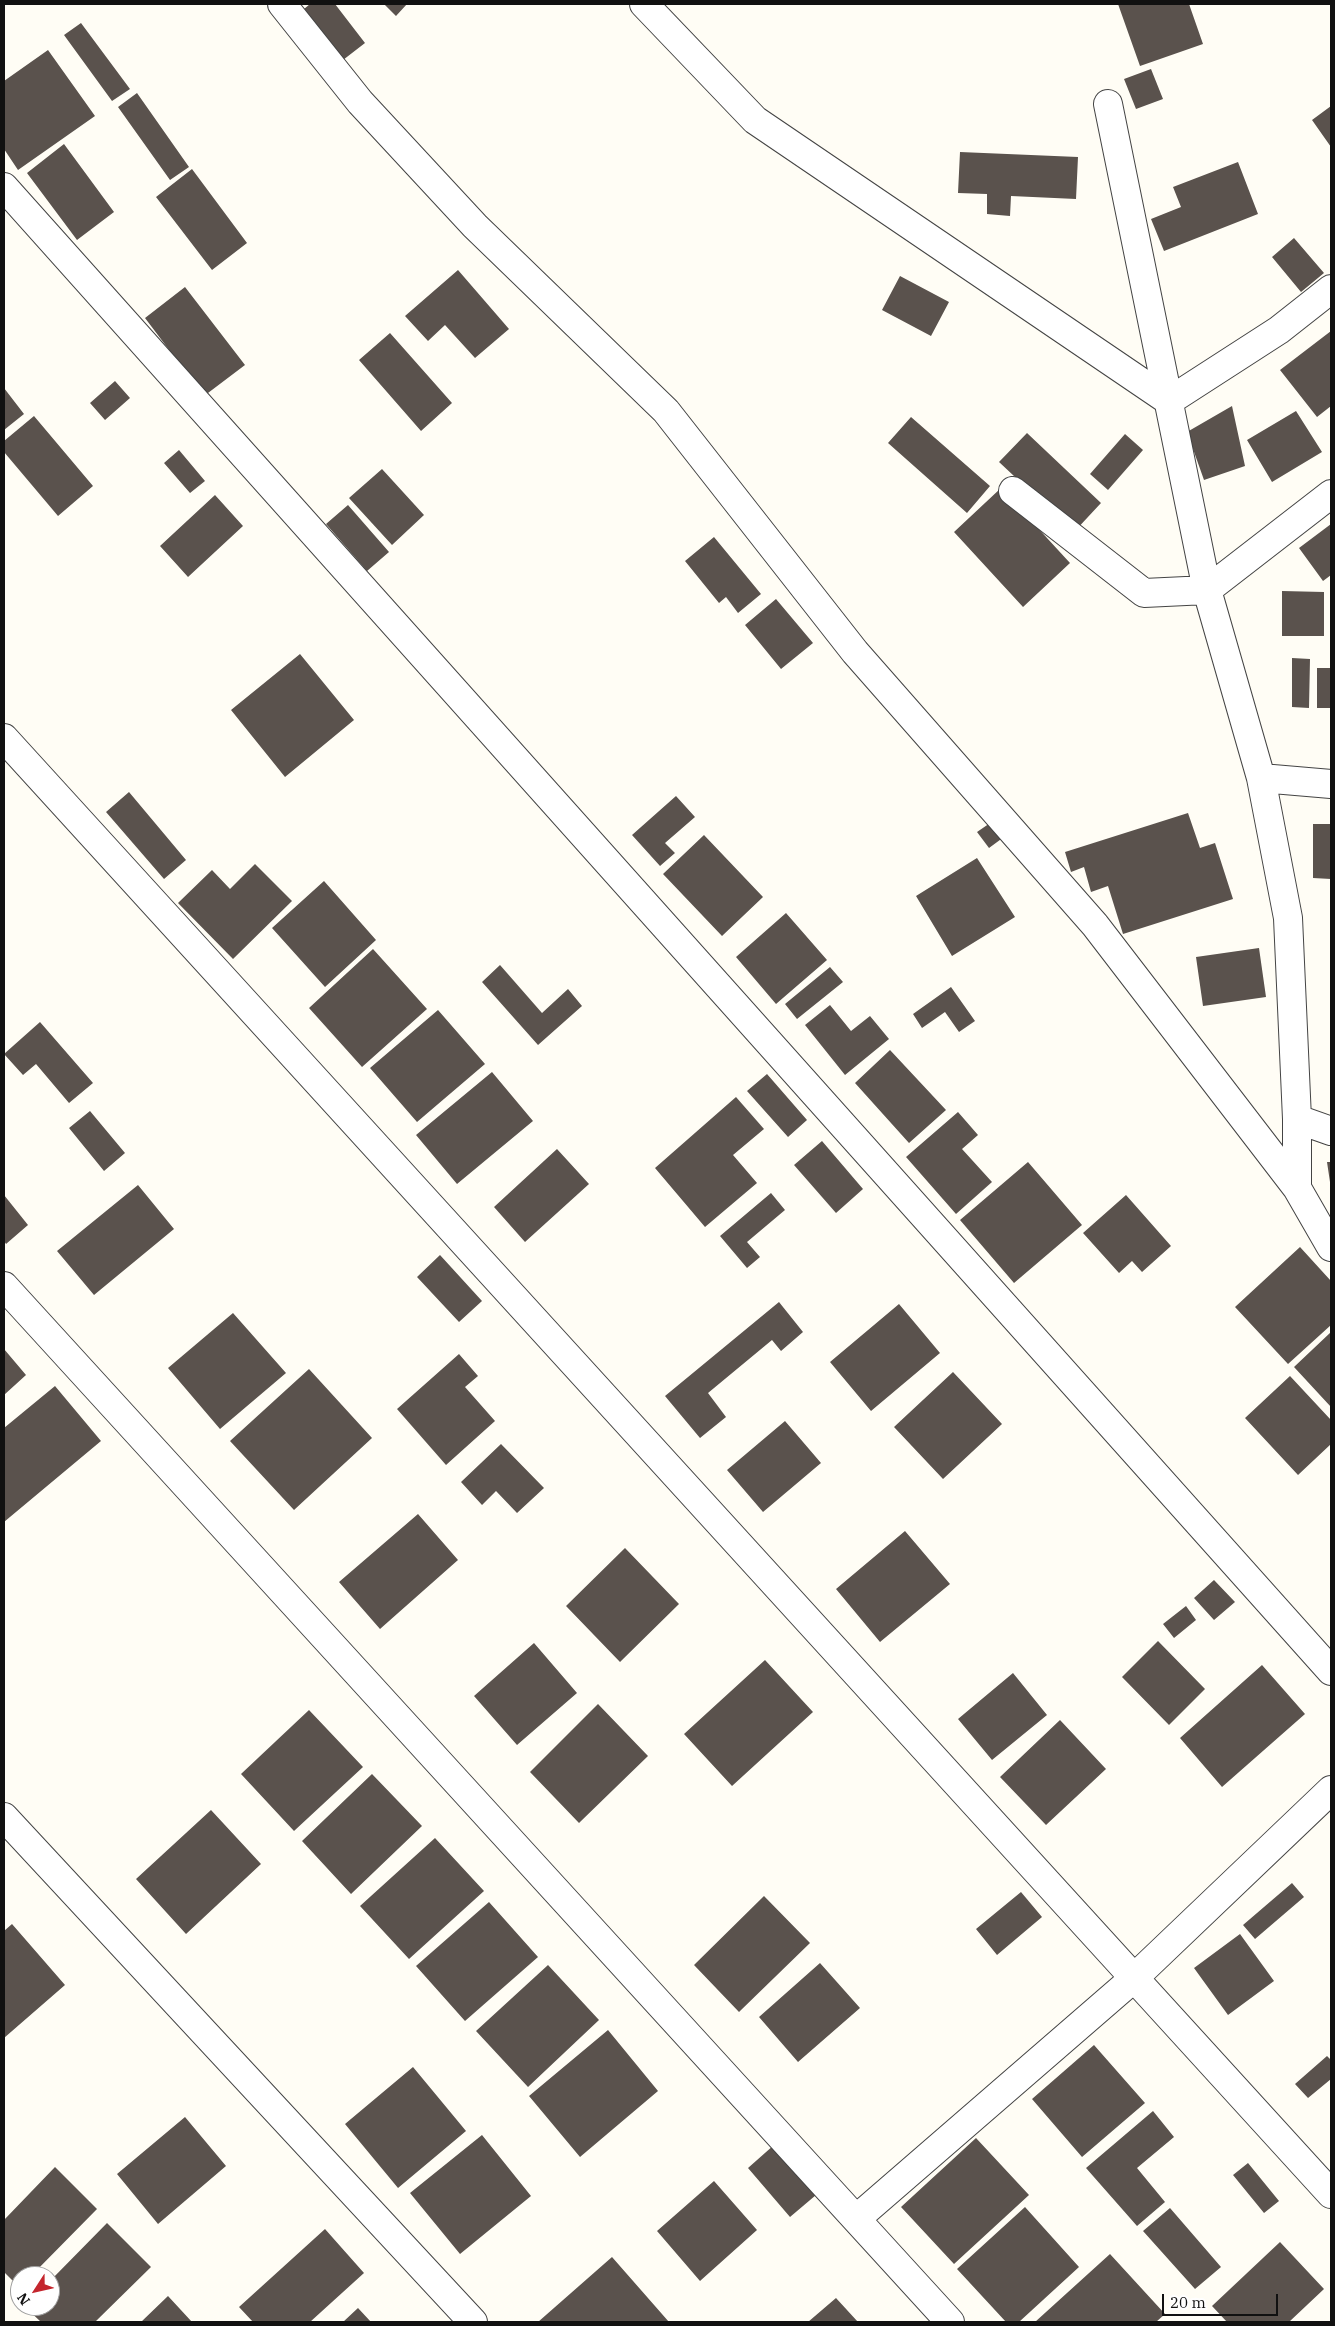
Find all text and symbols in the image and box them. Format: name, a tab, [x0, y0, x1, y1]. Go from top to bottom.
north arrow	[10, 2266, 60, 2316]
scale bar	[1165, 2284, 1281, 2316]
text: N	[13, 2289, 34, 2309]
text: 20 m	[1170, 2293, 1206, 2312]

